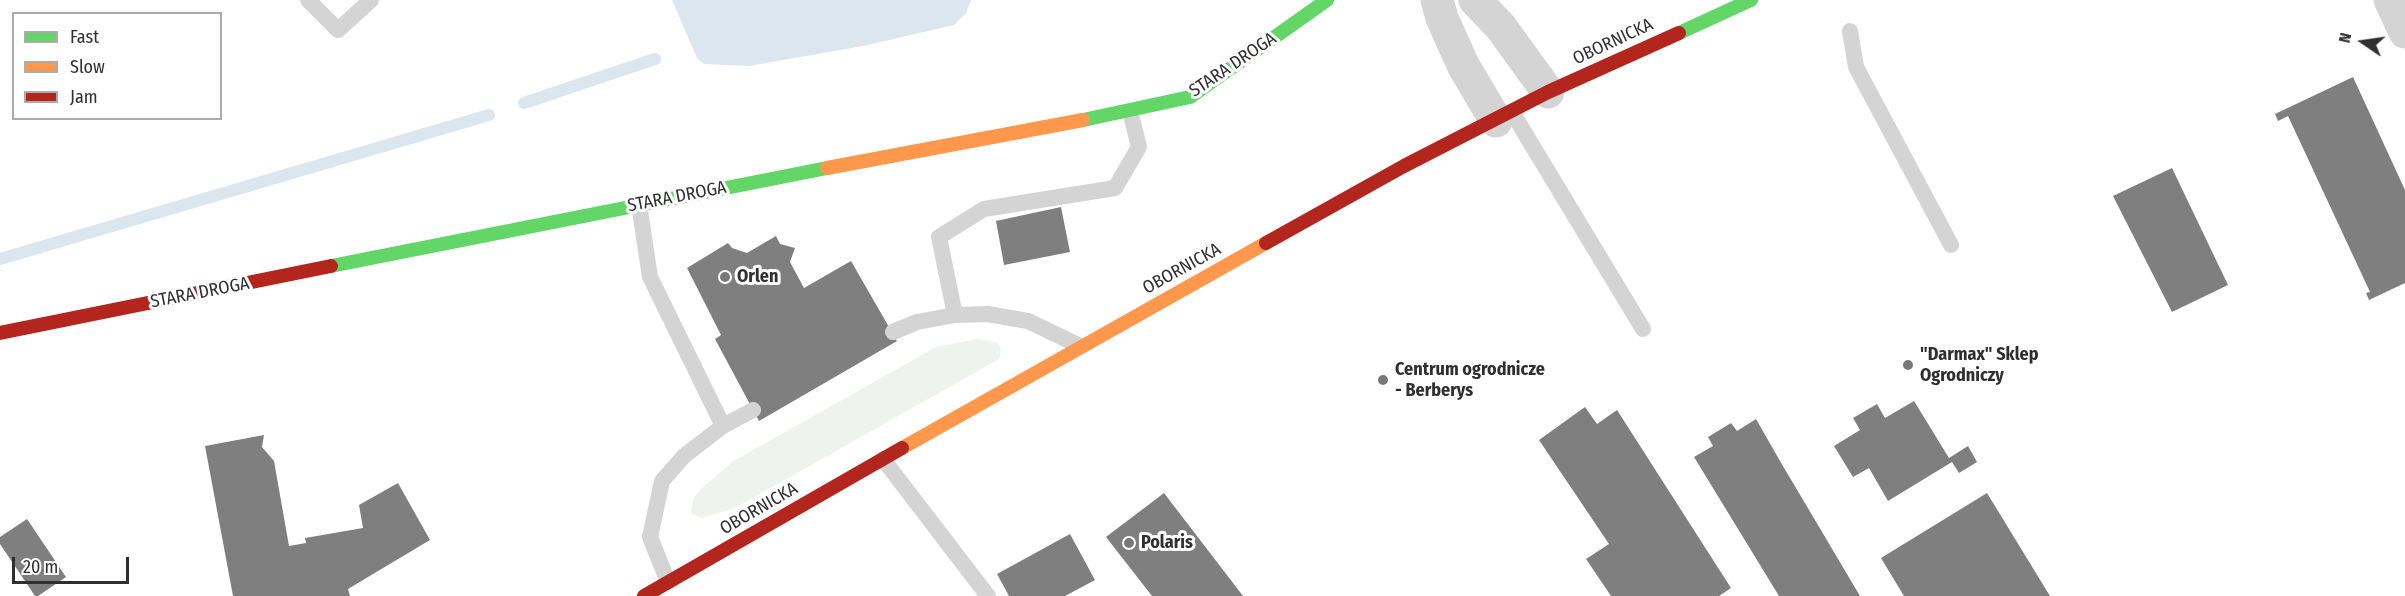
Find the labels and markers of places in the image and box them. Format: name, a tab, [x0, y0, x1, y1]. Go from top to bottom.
place label: Orlen	[737, 266, 778, 288]
marker: Orlen	[718, 270, 732, 284]
place label: "Darmax" Sklep Ogrodniczy	[1920, 344, 2038, 386]
marker: "Darmax" Sklep Ogrodniczy	[1901, 358, 1915, 372]
place label: Centrum ogrodnicze - Berberys	[1395, 359, 1545, 401]
marker: Centrum ogrodnicze - Berberys	[1376, 373, 1390, 387]
place label: Polaris	[1141, 532, 1193, 554]
marker: Polaris	[1122, 536, 1136, 550]

